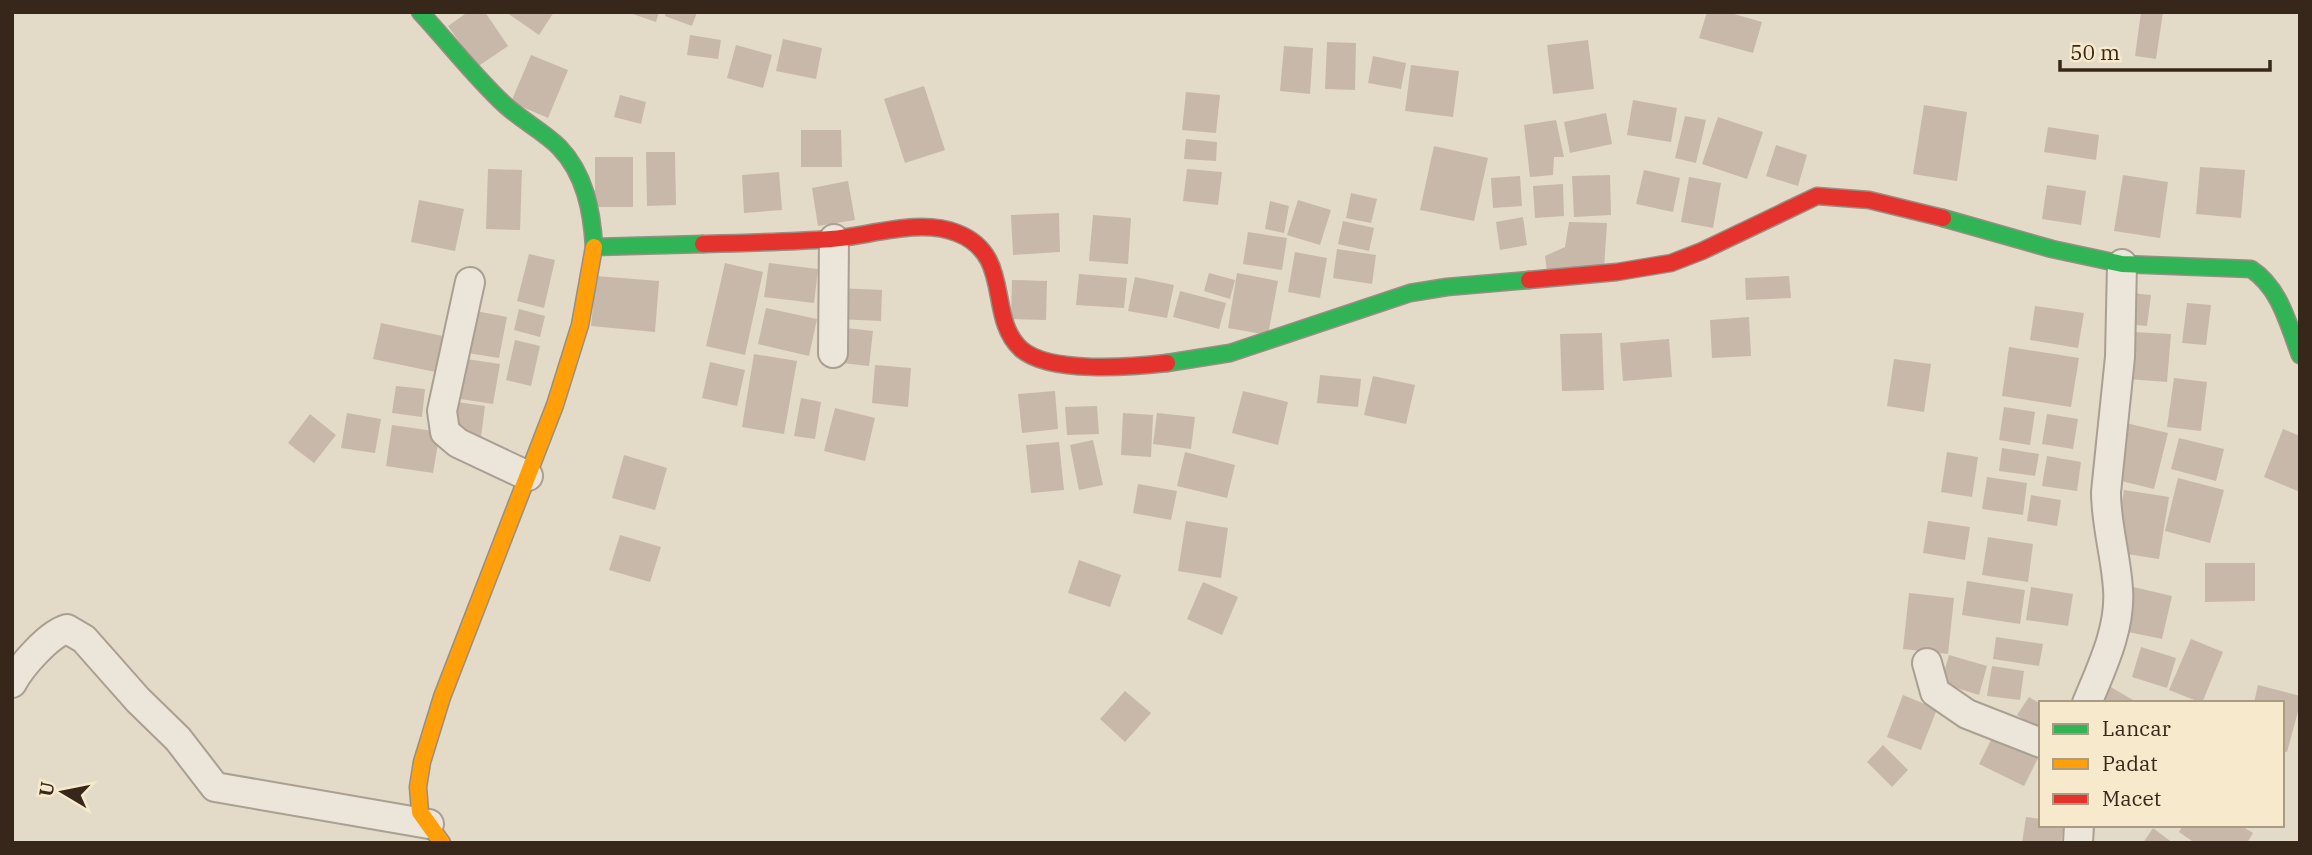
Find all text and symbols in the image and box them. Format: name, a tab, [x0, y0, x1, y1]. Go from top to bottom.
scale bar	[2060, 28, 2270, 72]
text: 50 m	[2070, 38, 2120, 66]
legend	[2039, 701, 2284, 827]
text: Lancar	[2102, 714, 2172, 742]
text: Padat	[2102, 749, 2158, 777]
north arrow	[28, 757, 98, 827]
text: U	[33, 780, 59, 798]
text: Macet	[2102, 784, 2161, 812]

